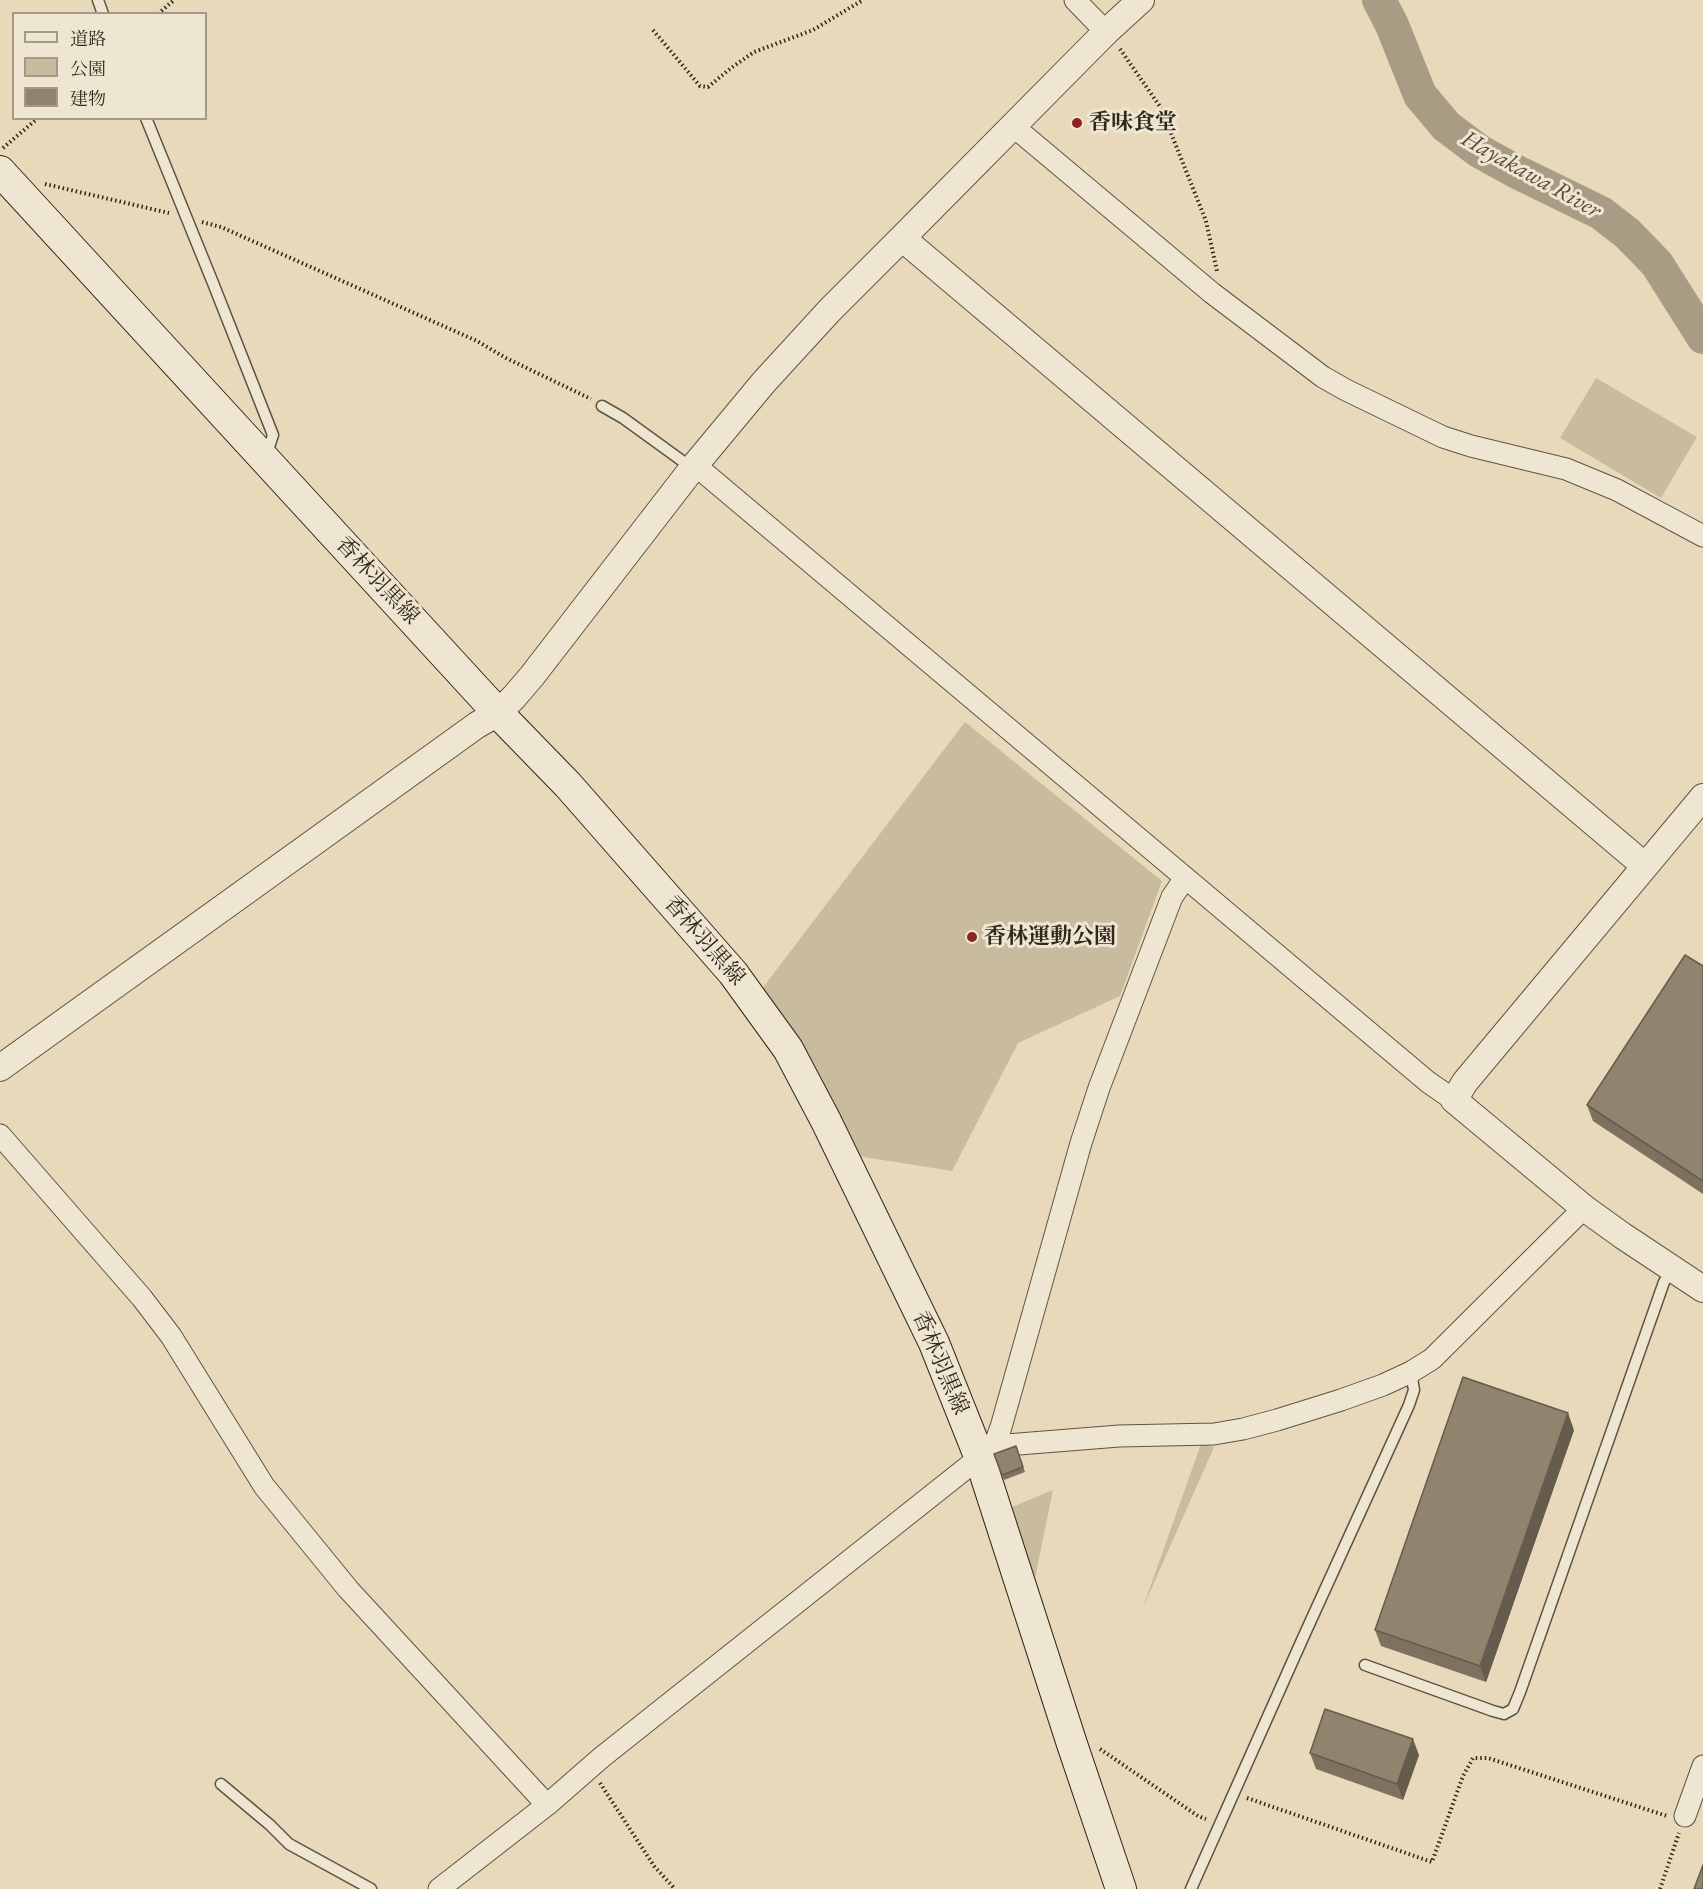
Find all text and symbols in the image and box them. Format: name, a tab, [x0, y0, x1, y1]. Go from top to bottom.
legend	[12, 12, 207, 120]
text: 道路	[70, 27, 106, 50]
text: 公園	[70, 57, 106, 80]
text: 建物	[70, 87, 106, 110]
place label: 香味食堂	[1089, 110, 1177, 136]
marker: 香味食堂	[1070, 116, 1084, 130]
water label: Hayakawa River	[1456, 125, 1606, 225]
street label: 香林羽黒線	[330, 532, 424, 630]
street label: 香林羽黒線	[658, 891, 750, 991]
place label: 香林運動公園	[984, 924, 1116, 950]
marker: 香林運動公園	[965, 930, 979, 944]
street label: 香林羽黒線	[906, 1307, 974, 1419]

